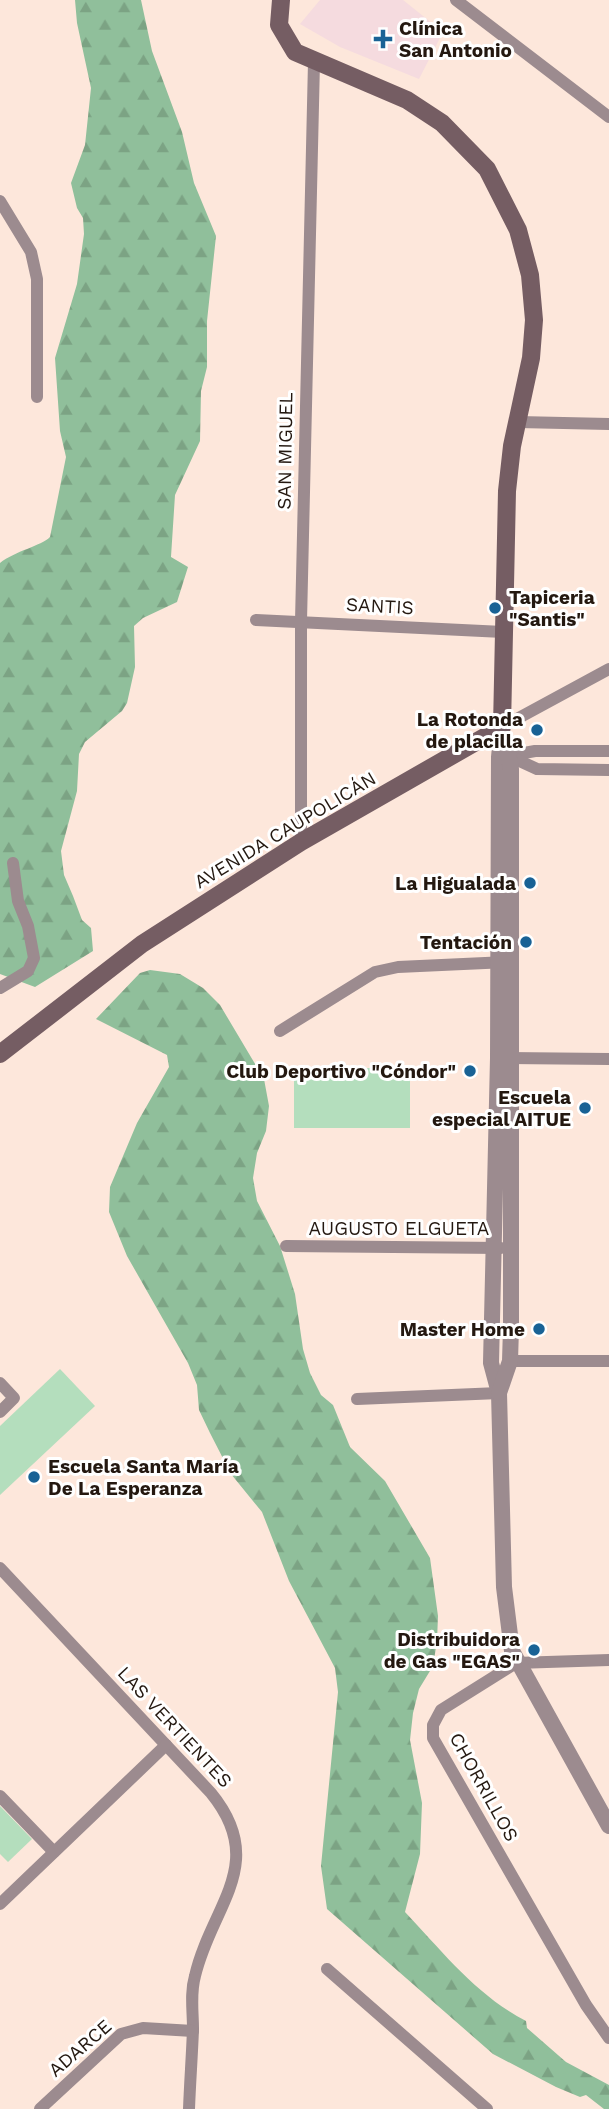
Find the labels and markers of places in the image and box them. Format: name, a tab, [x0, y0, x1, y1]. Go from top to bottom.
place label: Clínica San Antonio	[399, 17, 512, 62]
marker: Clínica San Antonio	[373, 29, 393, 49]
place label: Tapiceria "Santis"	[509, 586, 595, 631]
marker: Tapiceria "Santis"	[487, 600, 503, 616]
place label: La Rotonda de placilla	[417, 708, 523, 753]
marker: La Rotonda de placilla	[529, 722, 545, 738]
place label: La Higualada	[395, 872, 516, 895]
marker: La Higualada	[522, 875, 538, 891]
place label: Tentación	[420, 931, 512, 954]
marker: Tentación	[518, 934, 534, 950]
place label: Club Deportivo "Cóndor"	[226, 1060, 456, 1083]
marker: Club Deportivo "Cóndor"	[462, 1063, 478, 1079]
place label: Escuela especial AITUE	[432, 1086, 571, 1131]
marker: Escuela especial AITUE	[577, 1100, 593, 1116]
place label: Master Home	[400, 1318, 525, 1341]
marker: Master Home	[531, 1321, 547, 1337]
place label: Escuela Santa María De La Esperanza	[48, 1455, 239, 1500]
marker: Escuela Santa María De La Esperanza	[26, 1469, 42, 1485]
place label: Distribuidora de Gas "EGAS"	[384, 1628, 520, 1673]
marker: Distribuidora de Gas "EGAS"	[526, 1642, 542, 1658]

